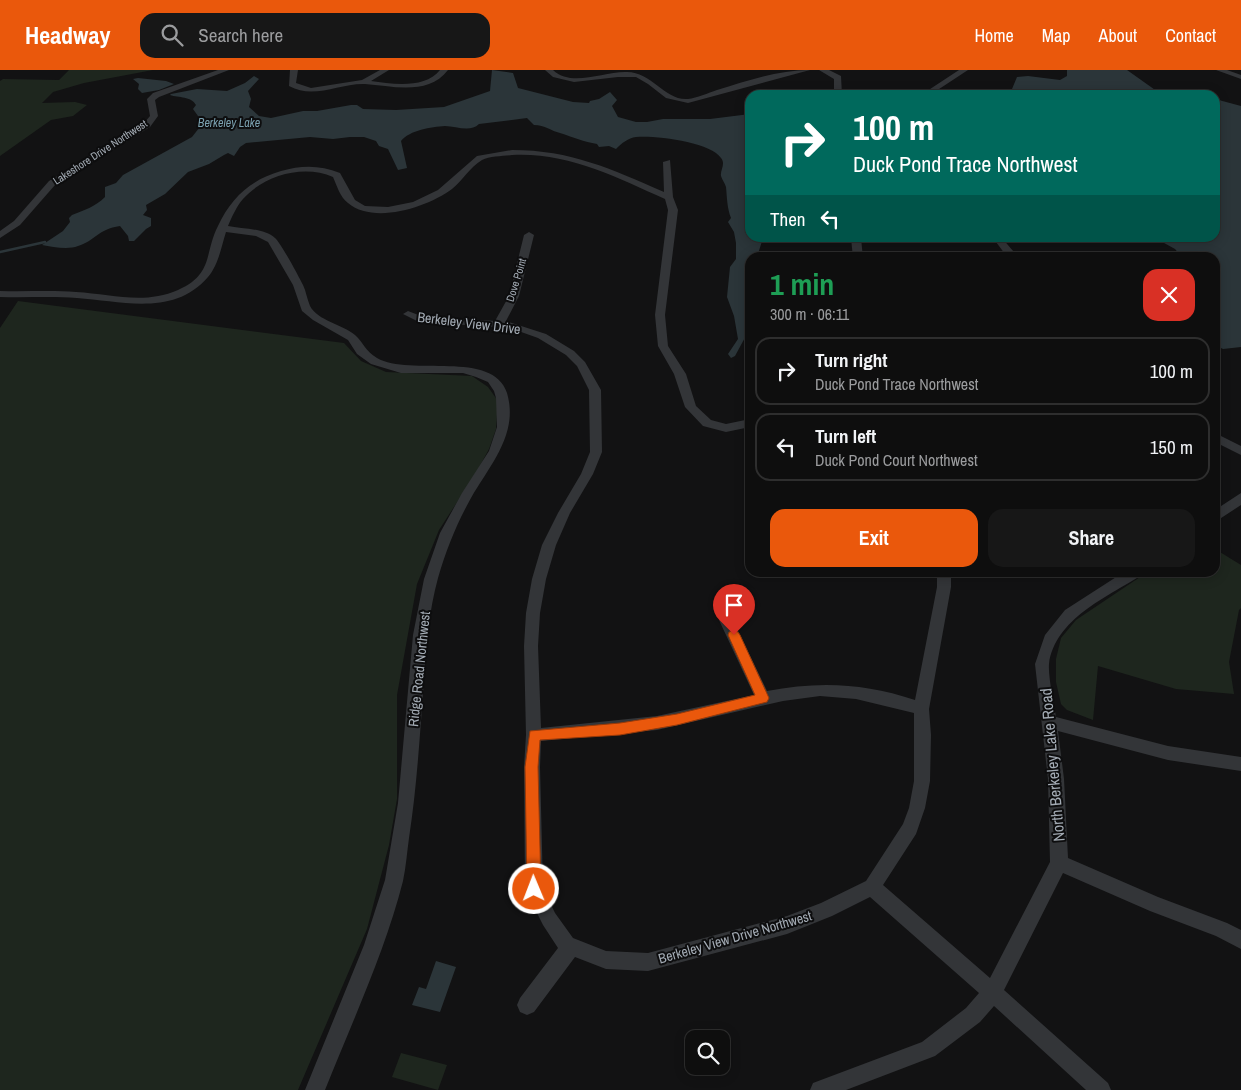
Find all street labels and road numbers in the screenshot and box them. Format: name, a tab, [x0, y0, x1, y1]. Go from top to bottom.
street label: Lakeshore Drive Northwest	[50, 116, 150, 188]
street label: Dove Point	[503, 256, 529, 303]
street label: Berkeley View Drive	[416, 308, 522, 338]
street label: Ridge Road Northwest	[404, 610, 434, 728]
street label: North Berkeley Lake Road	[1034, 687, 1070, 843]
street label: Berkeley View Drive Northwest	[656, 906, 814, 968]

